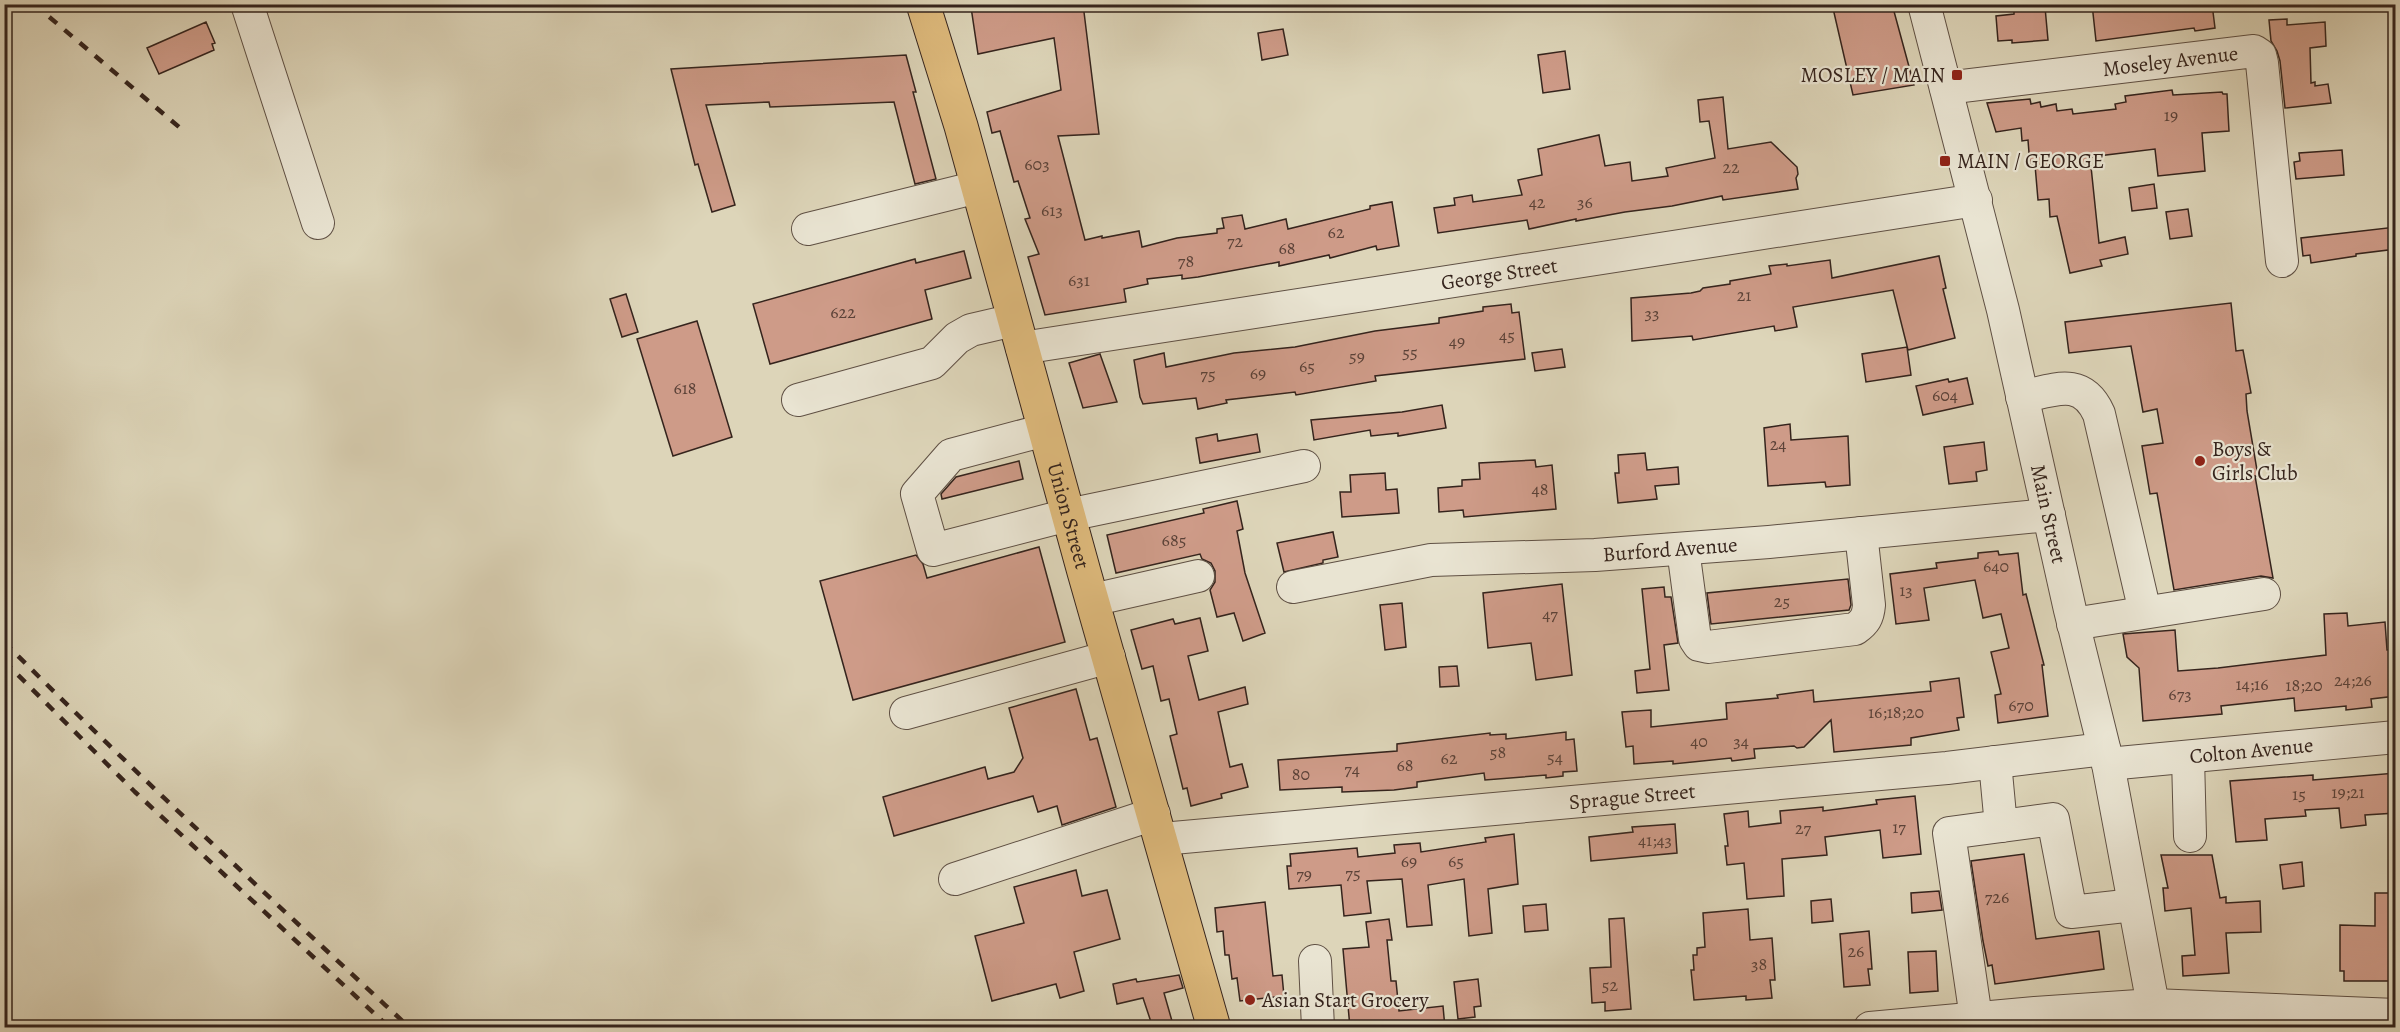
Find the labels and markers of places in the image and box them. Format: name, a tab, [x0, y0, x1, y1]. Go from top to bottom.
place label: MOSLEY / MAIN	[1800, 61, 1945, 89]
marker: MOSLEY / MAIN	[1950, 68, 1964, 82]
place label: MAIN / GEORGE	[1957, 147, 2105, 175]
marker: MAIN / GEORGE	[1938, 154, 1952, 168]
place label: Boys & Girls Club	[2212, 435, 2298, 487]
marker: Boys & Girls Club	[2193, 454, 2207, 468]
place label: Asian Start Grocery	[1261, 986, 1429, 1014]
marker: Asian Start Grocery	[1243, 993, 1257, 1007]

